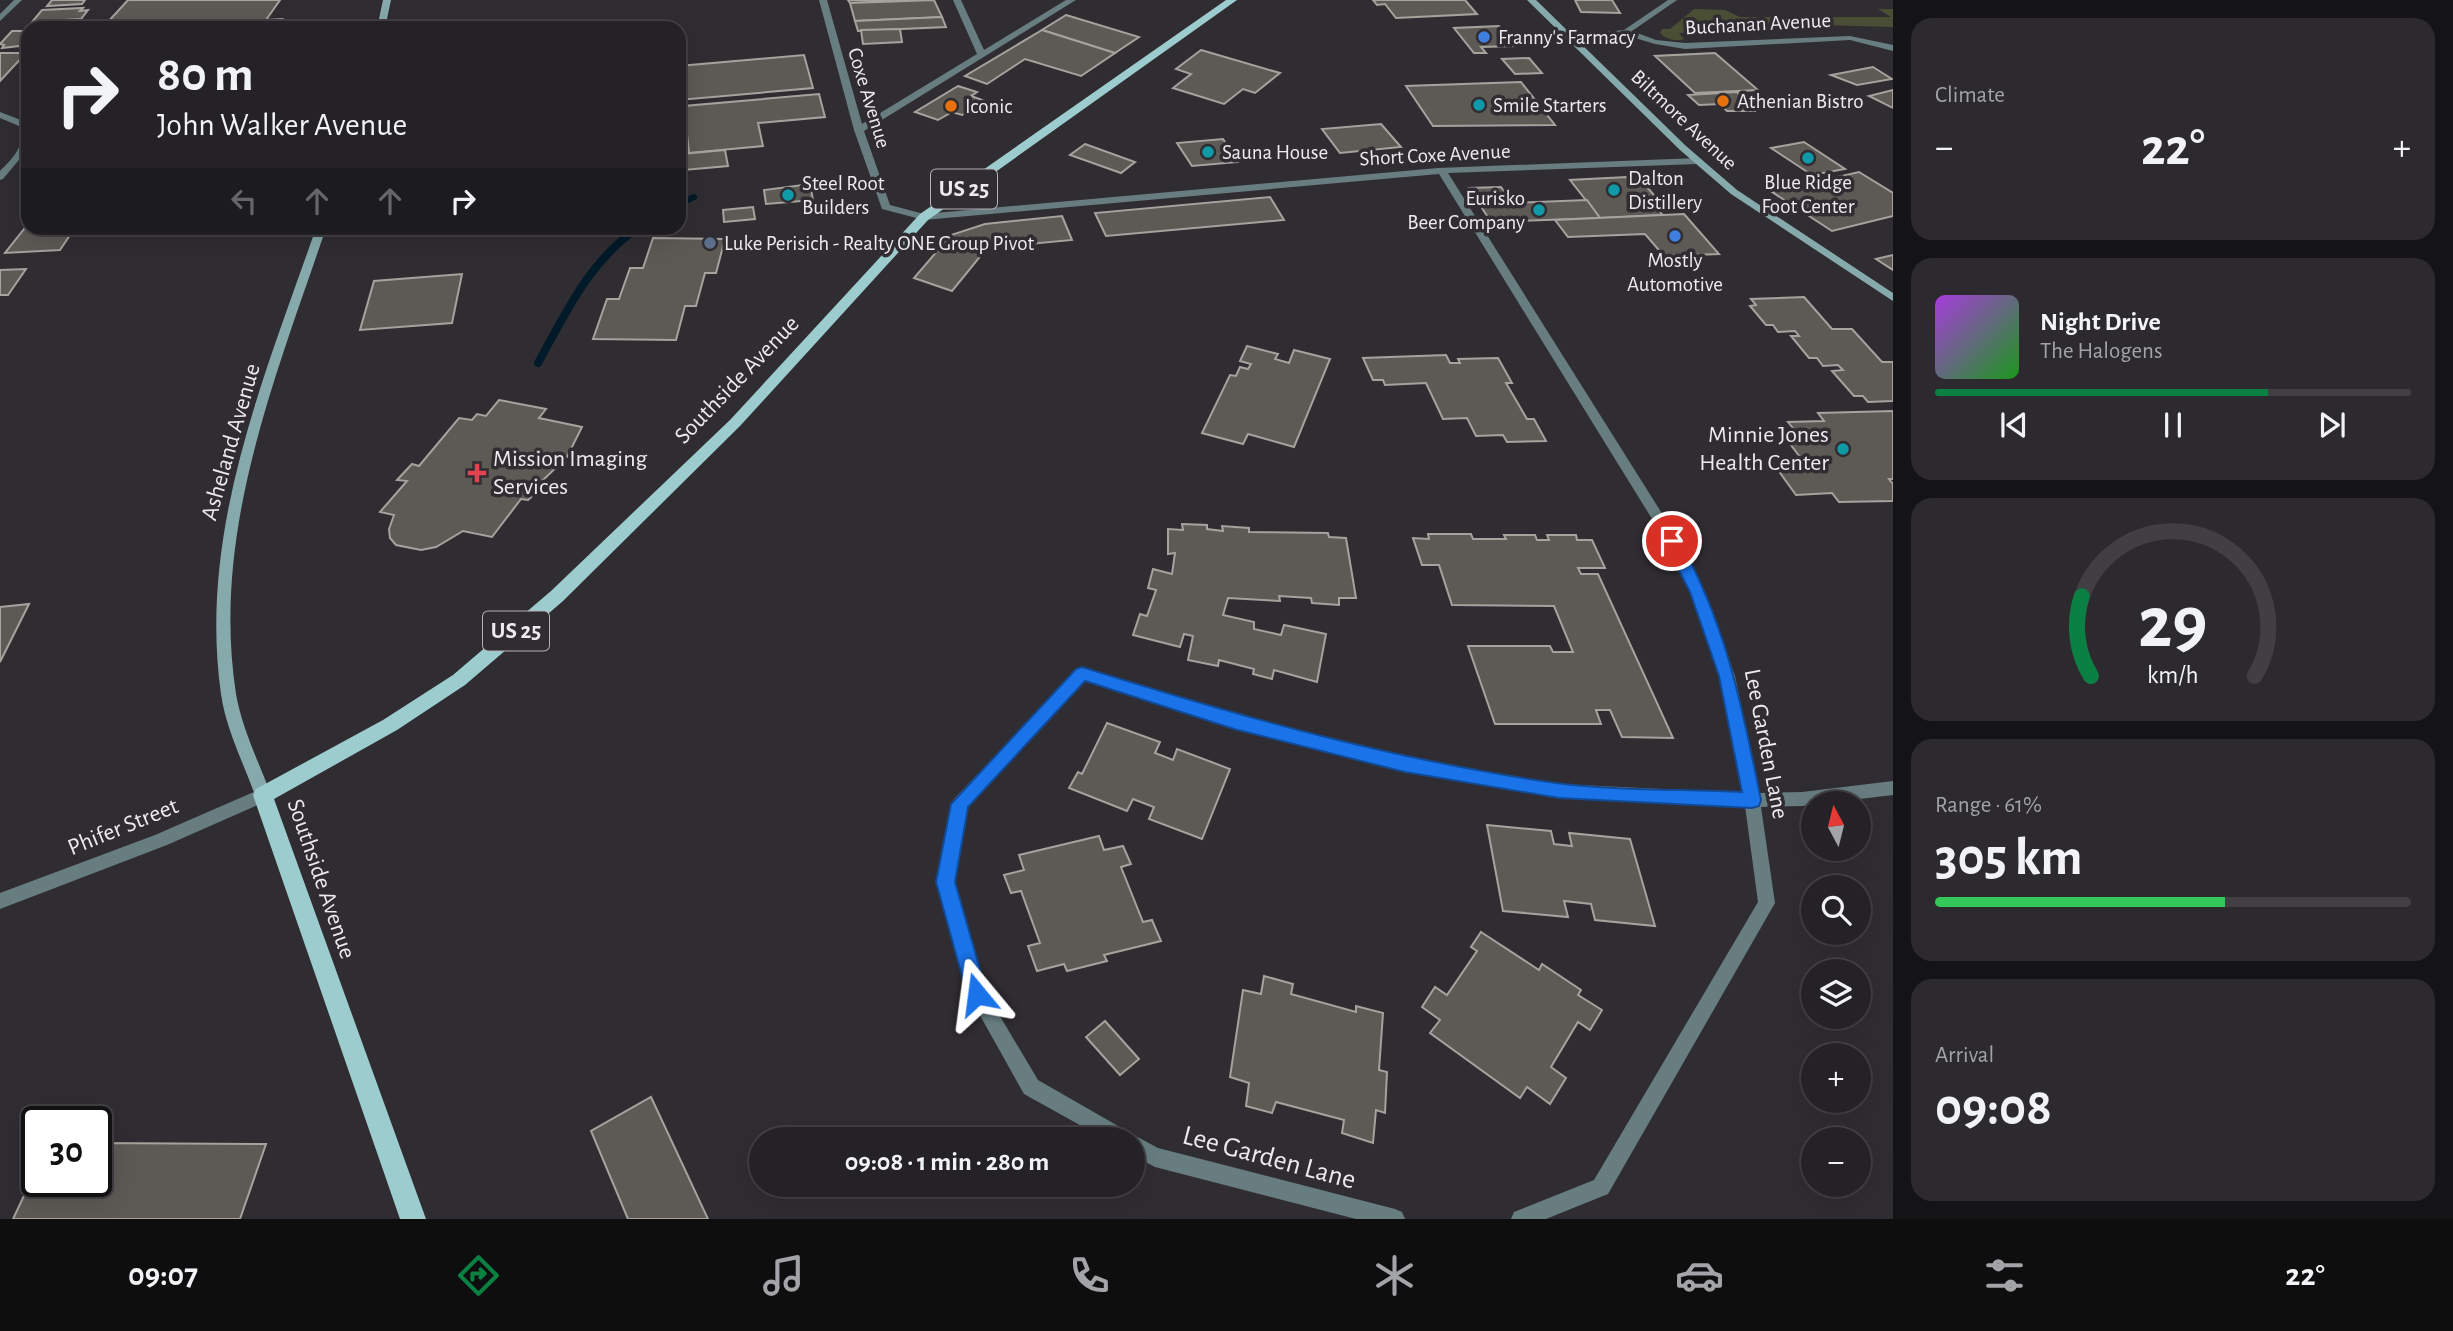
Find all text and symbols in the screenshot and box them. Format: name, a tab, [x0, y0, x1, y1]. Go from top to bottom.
street label: Buchanan Avenue	[1684, 10, 1832, 38]
place label: Franny's Farmacy	[1498, 27, 1635, 48]
marker: Franny's Farmacy	[1476, 29, 1492, 45]
street label: Coxe Avenue	[844, 45, 894, 151]
icon: right	[42, 49, 133, 140]
text: 80 m	[157, 51, 254, 100]
street label: Biltmore Avenue	[1627, 66, 1741, 174]
text: Climate	[1935, 84, 2005, 107]
place label: Athenian Bistro	[1737, 91, 1864, 112]
marker: Athenian Bistro	[1715, 93, 1731, 109]
place label: Smile Starters	[1493, 95, 1606, 116]
place label: Iconic	[965, 96, 1012, 117]
marker: Smile Starters	[1471, 97, 1487, 113]
marker: Iconic	[943, 98, 959, 114]
text: John Walker Avenue	[157, 109, 407, 141]
text: 22°	[2141, 122, 2205, 174]
text: −	[1935, 129, 1953, 167]
text: +	[2393, 129, 2411, 167]
street label: Short Coxe Avenue	[1359, 141, 1511, 169]
place label: Sauna House	[1222, 142, 1328, 163]
marker: Sauna House	[1200, 144, 1216, 160]
marker: Blue Ridge Foot Center	[1800, 150, 1816, 166]
place label: Dalton Distillery	[1628, 168, 1702, 213]
road number: US 25	[931, 170, 997, 208]
place label: Blue Ridge Foot Center	[1761, 172, 1855, 217]
place label: Steel Root Builders	[802, 173, 885, 218]
icon: left	[225, 182, 263, 220]
icon: ahead	[298, 182, 336, 220]
icon: ahead	[371, 182, 409, 220]
icon: right	[444, 182, 482, 220]
marker: Dalton Distillery	[1606, 182, 1622, 198]
marker: Steel Root Builders	[780, 187, 796, 203]
place label: Eurisko Beer Company	[1407, 188, 1525, 233]
marker: Eurisko Beer Company	[1531, 202, 1547, 218]
marker: Mostly Automotive	[1667, 228, 1683, 244]
place label: Luke Perisich - Realty ONE Group Pivot	[724, 233, 1034, 254]
marker: Luke Perisich - Realty ONE Group Pivot	[702, 235, 718, 251]
place label: Mostly Automotive	[1627, 250, 1723, 295]
text: Night Drive	[2040, 309, 2161, 335]
street label: Southside Avenue	[670, 312, 804, 448]
text: The Halogens	[2040, 340, 2162, 363]
street label: Asheland Avenue	[197, 361, 265, 523]
icon: previous	[1995, 406, 2033, 444]
icon: pause	[2154, 406, 2192, 444]
icon: next	[2313, 406, 2351, 444]
place label: Minnie Jones Health Center	[1699, 423, 1829, 475]
marker: Minnie Jones Health Center	[1835, 441, 1851, 457]
place label: Mission Imaging Services	[493, 447, 648, 499]
marker: Mission Imaging Services	[467, 463, 487, 483]
pin	[1642, 511, 1702, 571]
icon: arrive	[1653, 522, 1691, 560]
text: 29	[2138, 588, 2208, 661]
road number: US 25	[483, 611, 549, 650]
text: km/h	[2147, 662, 2199, 687]
street label: Lee Garden Lane	[1740, 667, 1792, 821]
north arrow	[1801, 791, 1871, 861]
map controls	[1801, 791, 1871, 1197]
street label: Phifer Street	[64, 794, 182, 860]
text: Range · 61%	[1935, 794, 2042, 817]
street label: Southside Avenue	[282, 796, 360, 962]
text: 305 km	[1935, 832, 2083, 884]
button: search	[1801, 875, 1871, 945]
position arrow	[940, 957, 1014, 1031]
button: layers	[1801, 959, 1871, 1029]
button: +	[1801, 1043, 1871, 1113]
text: Arrival	[1935, 1044, 1994, 1067]
text: 09:08	[1935, 1082, 2052, 1134]
speed limit sign: 30	[21, 1106, 112, 1197]
street label: Lee Garden Lane	[1179, 1121, 1359, 1195]
button: −	[1801, 1127, 1871, 1197]
text: 09:08 · 1 min · 280 m	[845, 1149, 1049, 1175]
icon: directions	[454, 1251, 503, 1300]
icon: music	[759, 1251, 808, 1300]
icon: phone	[1065, 1251, 1114, 1300]
icon: climate	[1370, 1251, 1419, 1300]
icon: car	[1675, 1251, 1724, 1300]
icon: filters	[1980, 1251, 2029, 1300]
text: 09:07	[128, 1259, 198, 1291]
text: 22°	[2285, 1259, 2325, 1291]

